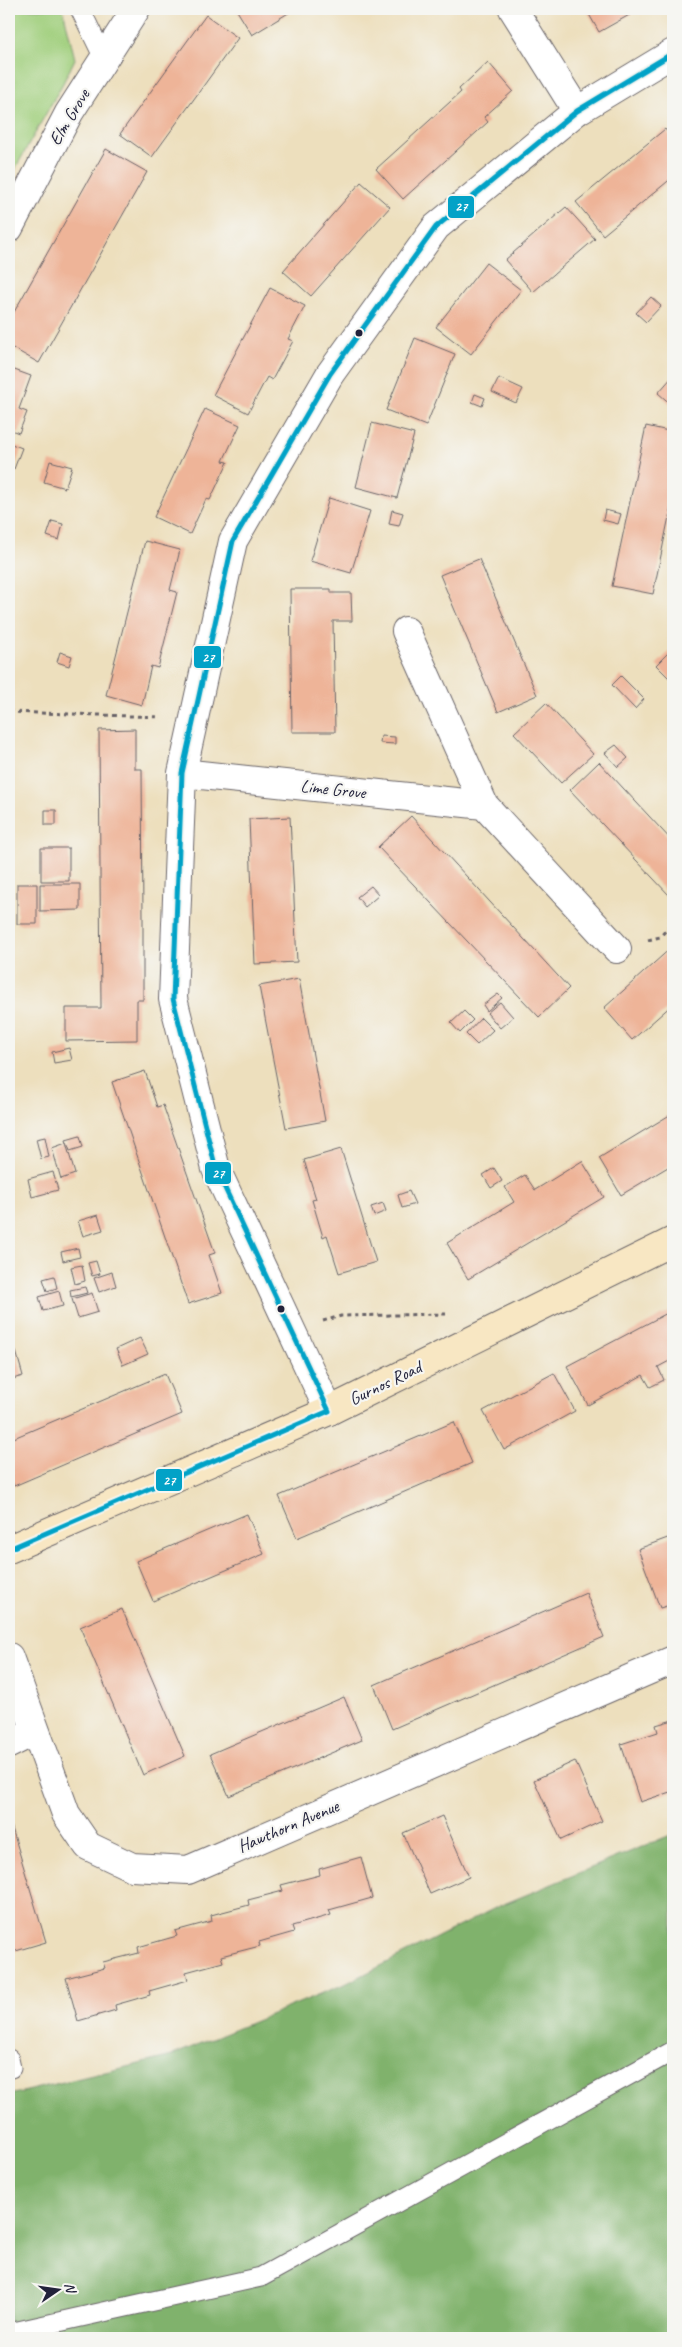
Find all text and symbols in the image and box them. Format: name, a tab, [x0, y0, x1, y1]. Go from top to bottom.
street label: Elm Grove	[44, 84, 95, 149]
line badge: 27	[447, 195, 475, 219]
text: 27	[455, 198, 469, 215]
unlabelled marker	[354, 328, 364, 338]
line badge: 27	[193, 645, 222, 669]
text: 27	[202, 649, 216, 666]
street label: Lime Grove	[299, 775, 368, 803]
line badge: 27	[204, 1161, 232, 1185]
text: 27	[212, 1165, 226, 1182]
unlabelled marker	[276, 1304, 286, 1314]
street label: Gurnos Road	[345, 1355, 427, 1410]
line badge: 27	[155, 1468, 183, 1492]
text: 27	[163, 1472, 177, 1489]
street label: Hawthorn Avenue	[234, 1794, 343, 1857]
north arrow	[32, 2264, 82, 2314]
text: N	[61, 2281, 80, 2296]

